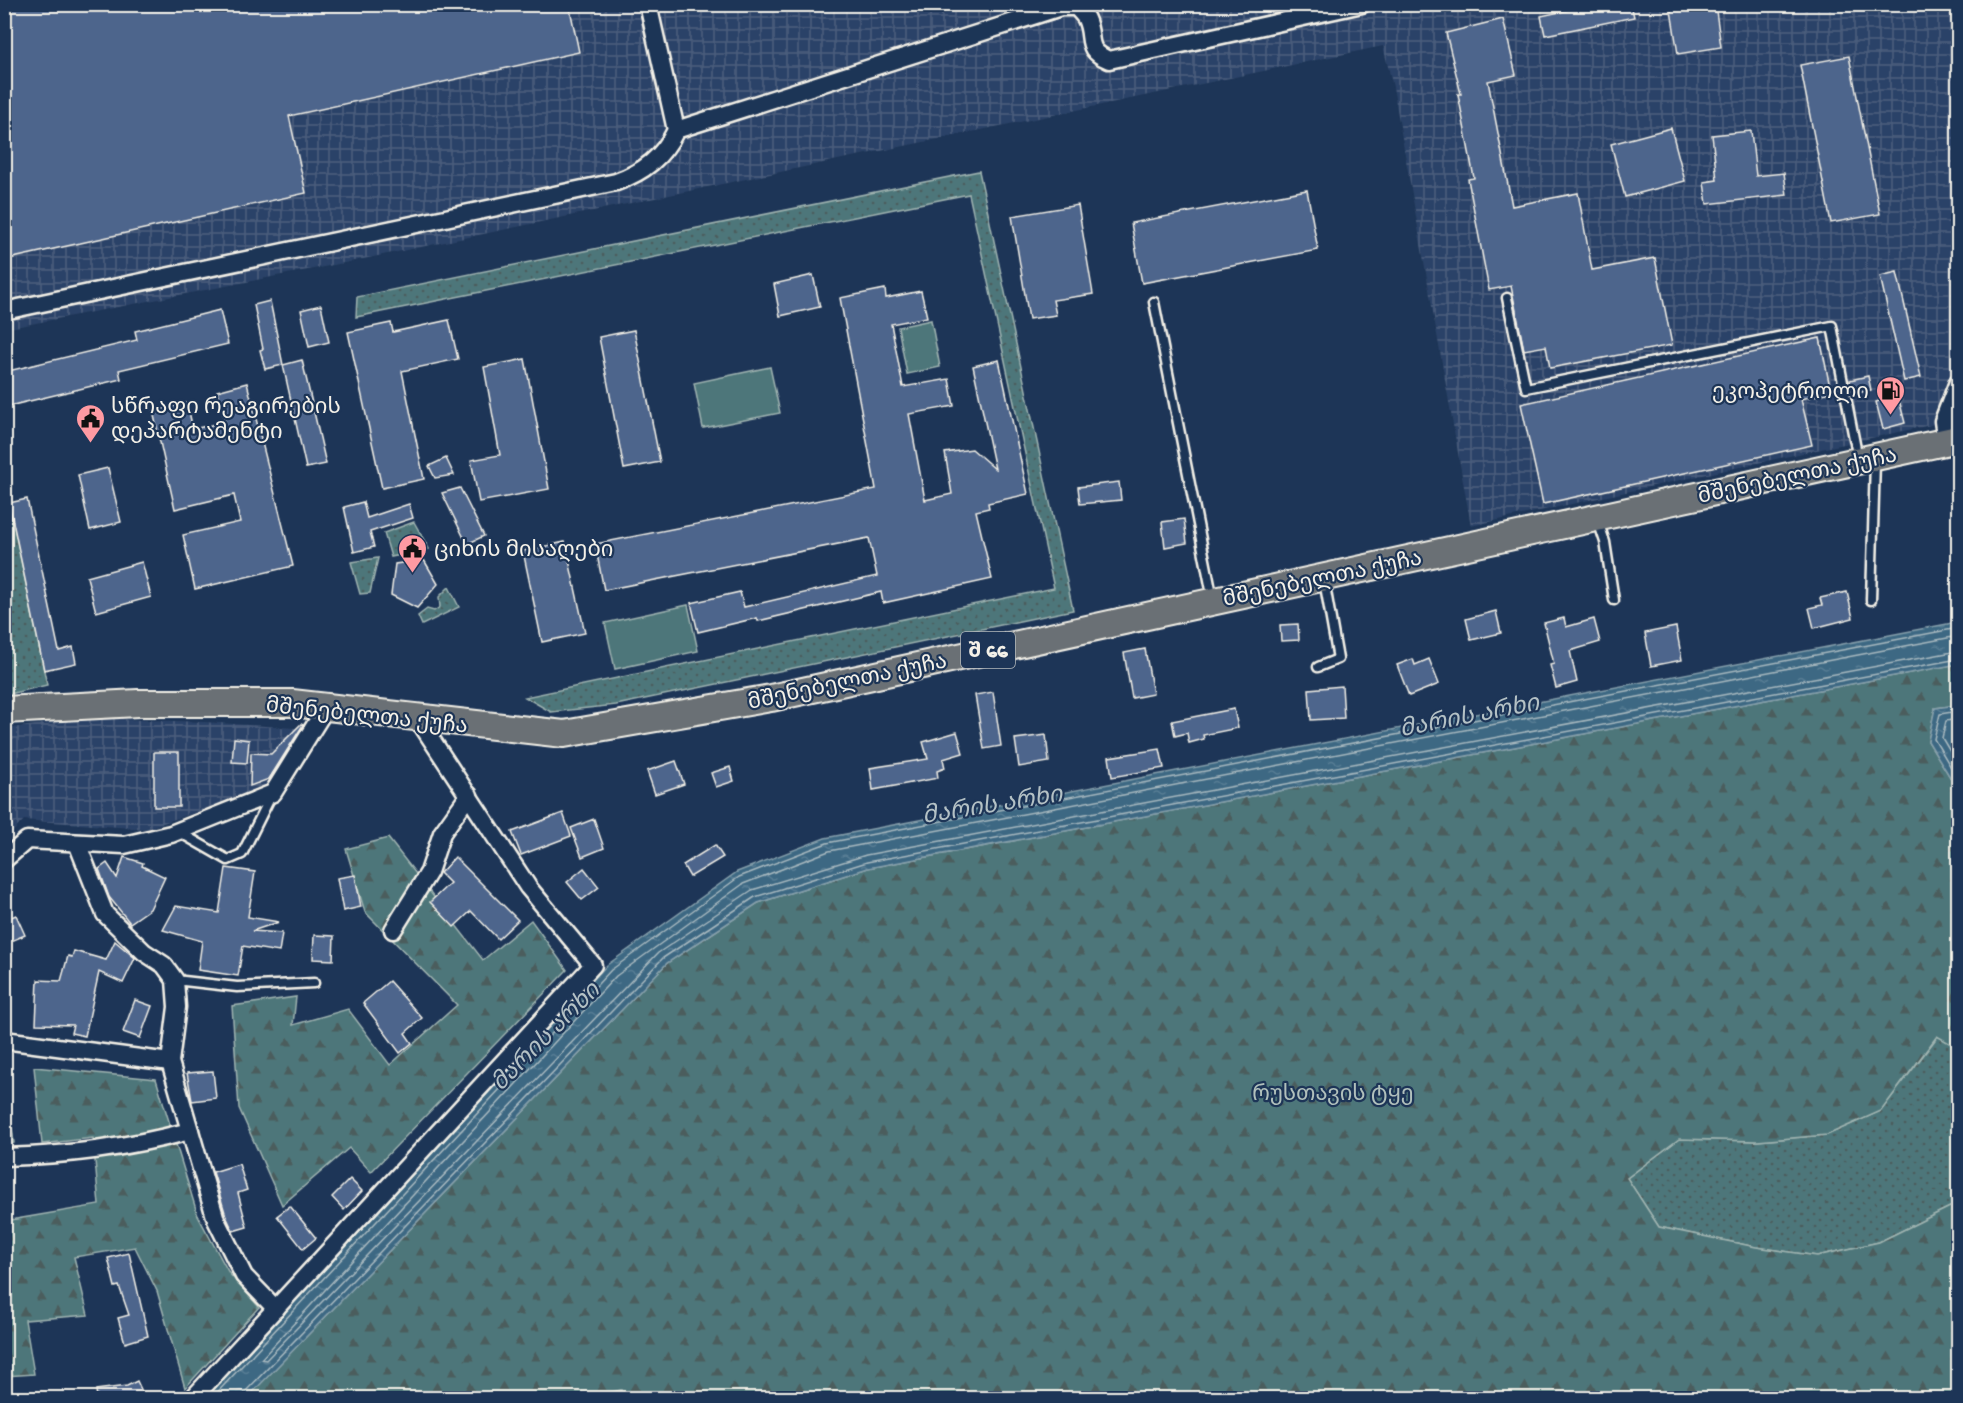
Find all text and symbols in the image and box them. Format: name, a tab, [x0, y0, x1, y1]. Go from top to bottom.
fuel station icon: ეკოპეტროლი	[1874, 374, 1906, 416]
place label: ეკოპეტროლი	[1712, 381, 1869, 407]
place label: სწრაფი რეაგირების დეპარტამენტი	[111, 396, 341, 447]
public building icon: სწრაფი რეაგირების დეპარტამენტი	[74, 402, 106, 444]
street label: მშენებელთა ქუჩა	[1696, 444, 1900, 512]
public building icon: ციხის მისაღები	[397, 532, 429, 574]
place label: ციხის მისაღები	[434, 539, 613, 565]
street label: მშენებელთა ქუჩა	[1221, 547, 1425, 615]
road number: შ 66	[961, 632, 1015, 668]
street label: მშენებელთა ქუჩა	[746, 650, 950, 718]
water label: მარის არხი	[1397, 690, 1543, 746]
street label: მშენებელთა ქუჩა	[264, 694, 469, 742]
water label: მარის არხი	[920, 782, 1066, 833]
water label: მარის არხი	[487, 977, 609, 1099]
park label: რუსთავის ტყე	[1252, 1083, 1414, 1109]

